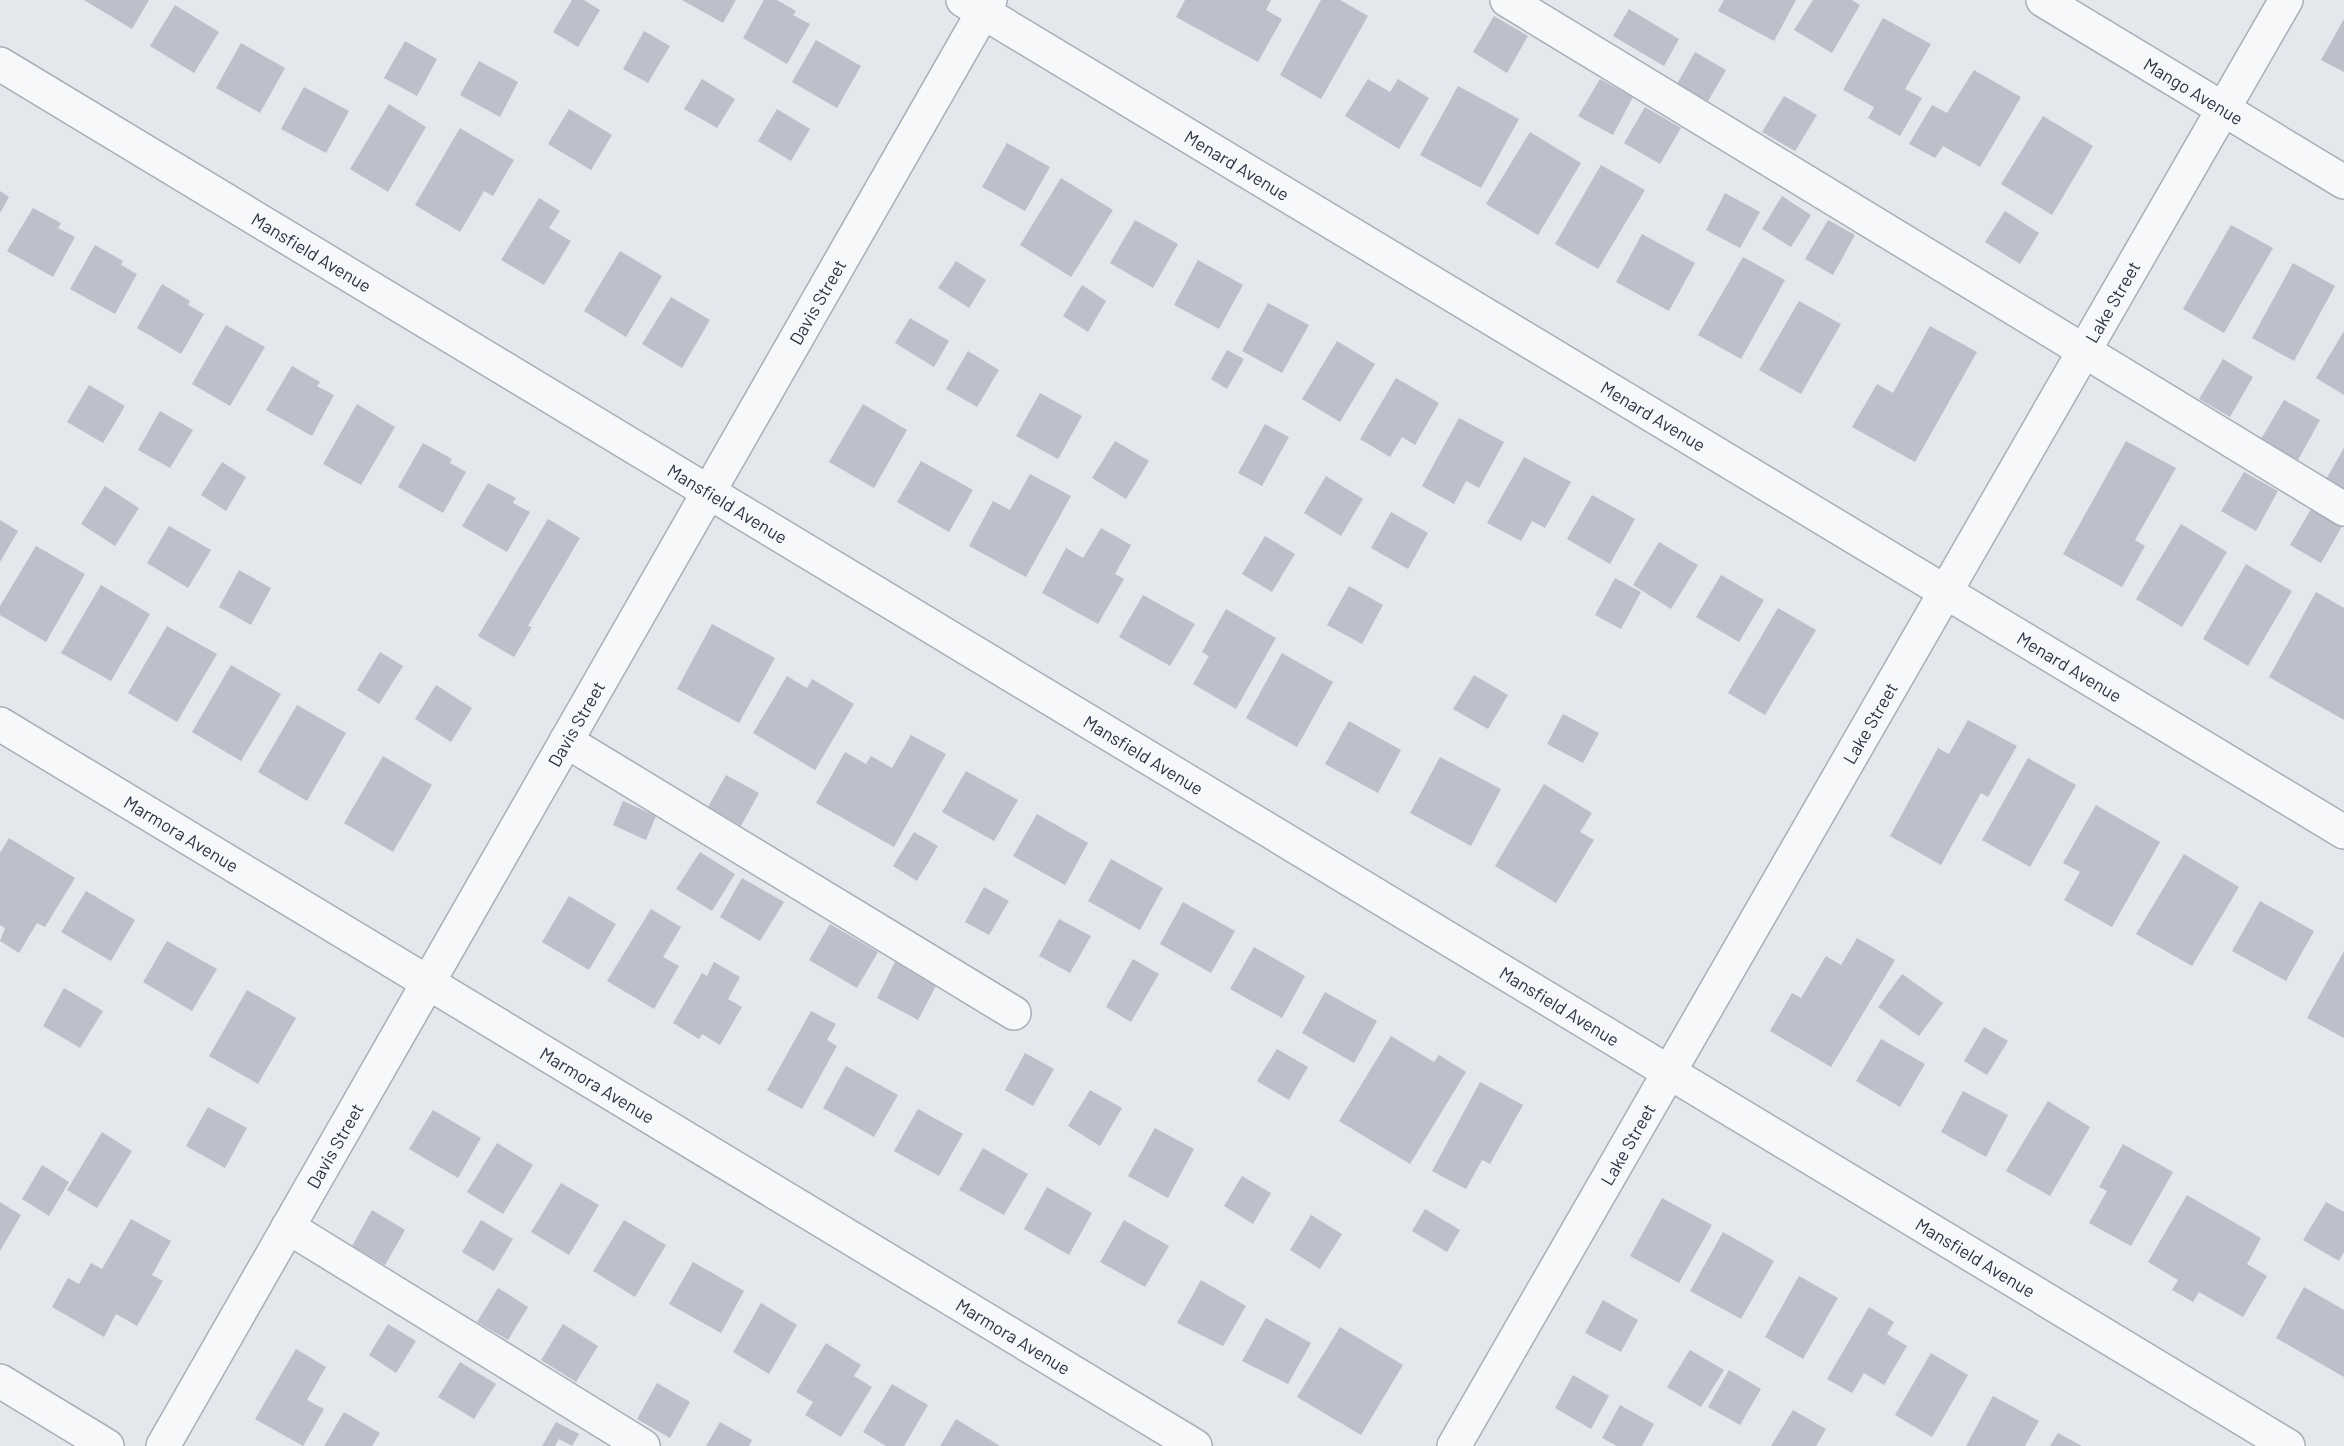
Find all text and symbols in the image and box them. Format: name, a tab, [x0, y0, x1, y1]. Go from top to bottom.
street label: Mango Avenue	[2140, 53, 2247, 129]
street label: Menard Avenue	[1181, 125, 1294, 205]
street label: Mansfield Avenue	[248, 208, 375, 297]
street label: Davis Street	[784, 255, 850, 348]
street label: Lake Street	[2080, 257, 2144, 347]
street label: Menard Avenue	[1597, 376, 1710, 456]
street label: Mansfield Avenue	[664, 459, 791, 548]
street label: Menard Avenue	[2013, 627, 2126, 707]
street label: Davis Street	[543, 677, 609, 770]
street label: Lake Street	[1838, 678, 1902, 768]
street label: Mansfield Avenue	[1080, 710, 1207, 799]
street label: Marmora Avenue	[120, 791, 243, 877]
street label: Mansfield Avenue	[1496, 961, 1623, 1051]
street label: Marmora Avenue	[536, 1042, 659, 1128]
street label: Davis Street	[302, 1099, 368, 1192]
street label: Lake Street	[1595, 1100, 1660, 1189]
street label: Mansfield Avenue	[1912, 1213, 2039, 1302]
street label: Marmora Avenue	[952, 1293, 1075, 1379]

